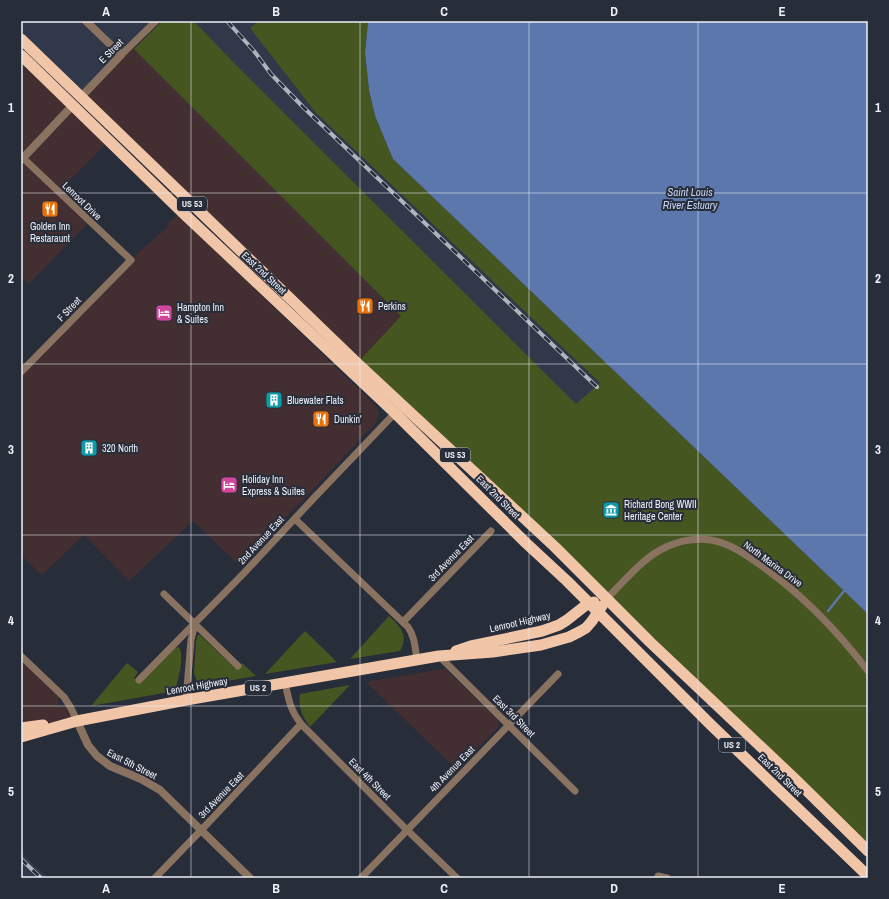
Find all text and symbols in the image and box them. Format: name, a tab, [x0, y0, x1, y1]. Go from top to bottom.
text: A	[102, 3, 110, 20]
text: B	[272, 3, 280, 20]
text: C	[440, 3, 448, 20]
text: D	[610, 3, 618, 20]
text: E	[778, 3, 786, 20]
street label: E Street	[96, 35, 127, 66]
text: 1	[8, 99, 14, 116]
text: 1	[875, 99, 881, 116]
street label: Lenroot Drive	[60, 179, 105, 223]
water label: Saint Louis River Estuary	[663, 185, 718, 212]
road number: US 53	[177, 197, 207, 211]
restaurant icon: Golden Inn Restaraunt	[40, 199, 60, 219]
place label: Golden Inn Restaraunt	[30, 220, 71, 245]
street label: East 2nd Street	[239, 249, 290, 298]
text: 2	[8, 270, 14, 287]
text: 2	[875, 270, 881, 287]
street label: F Street	[54, 293, 84, 324]
restaurant icon: Perkins	[355, 296, 375, 316]
place label: Perkins	[378, 300, 406, 313]
place label: Hampton Inn & Suites	[177, 301, 224, 326]
hotel icon: Hampton Inn & Suites	[154, 303, 174, 323]
building icon: Bluewater Flats	[264, 390, 284, 410]
place label: Bluewater Flats	[287, 394, 344, 407]
restaurant icon: Dunkin'	[311, 409, 331, 429]
place label: Dunkin'	[334, 413, 362, 426]
building icon: 320 North	[79, 438, 99, 458]
text: 3	[8, 441, 14, 458]
text: 3	[875, 441, 881, 458]
place label: 320 North	[102, 442, 138, 455]
road number: US 53	[440, 448, 470, 462]
street label: East 2nd Street	[473, 472, 523, 522]
place label: Holiday Inn Express & Suites	[242, 473, 305, 498]
hotel icon: Holiday Inn Express & Suites	[219, 475, 239, 495]
place label: Richard Bong WWII Heritage Center	[624, 498, 696, 523]
museum icon: Richard Bong WWII Heritage Center	[601, 500, 621, 520]
street label: 2nd Avenue East	[235, 512, 287, 567]
street label: 3rd Avenue East	[425, 531, 477, 584]
street label: North Marina Drive	[741, 538, 805, 590]
street label: Lenroot Highway	[488, 608, 553, 635]
text: 4	[8, 612, 14, 629]
text: 4	[875, 612, 881, 629]
street label: Lenroot Highway	[165, 674, 230, 698]
road number: US 2	[245, 681, 271, 695]
street label: East 3rd Street	[490, 692, 538, 740]
road number: US 2	[719, 738, 745, 752]
street label: 4th Avenue East	[427, 743, 478, 795]
street label: East 5th Street	[105, 746, 160, 782]
street label: East 2nd Street	[755, 751, 805, 800]
street label: East 4th Street	[346, 755, 394, 803]
street label: 3rd Avenue East	[195, 768, 247, 821]
text: 5	[8, 783, 14, 800]
text: 5	[875, 783, 881, 800]
text: A	[102, 880, 110, 897]
text: B	[272, 880, 280, 897]
text: C	[440, 880, 448, 897]
text: D	[610, 880, 618, 897]
text: E	[778, 880, 786, 897]

